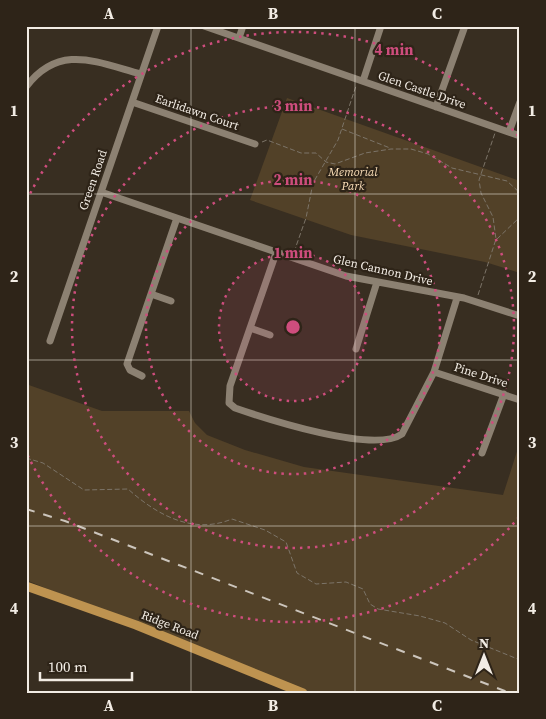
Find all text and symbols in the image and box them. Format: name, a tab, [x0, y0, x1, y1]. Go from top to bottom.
text: A	[104, 2, 115, 24]
text: B	[268, 2, 279, 24]
text: C	[432, 2, 442, 24]
text: 4 min	[375, 39, 413, 60]
street label: Glen Castle Drive	[376, 67, 468, 113]
street label: Earlidawn Court	[153, 90, 241, 134]
text: 3 min	[274, 95, 312, 116]
text: 1	[10, 99, 18, 121]
text: 1	[528, 99, 536, 121]
street label: Green Road	[75, 148, 111, 212]
park label: Memorial Park	[327, 164, 378, 194]
text: 2 min	[274, 169, 312, 190]
text: 1 min	[274, 242, 312, 263]
street label: Glen Cannon Drive	[332, 251, 434, 289]
text: 2	[10, 265, 19, 287]
text: 2	[528, 265, 537, 287]
centre of rings	[284, 318, 302, 336]
street label: Pine Drive	[452, 359, 510, 391]
text: 3	[10, 431, 19, 453]
text: 3	[528, 431, 537, 453]
text: 4	[10, 597, 19, 619]
text: 4	[528, 597, 537, 619]
street label: Ridge Road	[139, 607, 201, 643]
north arrow	[458, 632, 508, 682]
text: N	[479, 633, 489, 653]
scale bar	[40, 649, 132, 681]
text: 100 m	[48, 656, 88, 677]
text: A	[104, 694, 115, 716]
text: B	[268, 694, 279, 716]
text: C	[432, 694, 442, 716]

